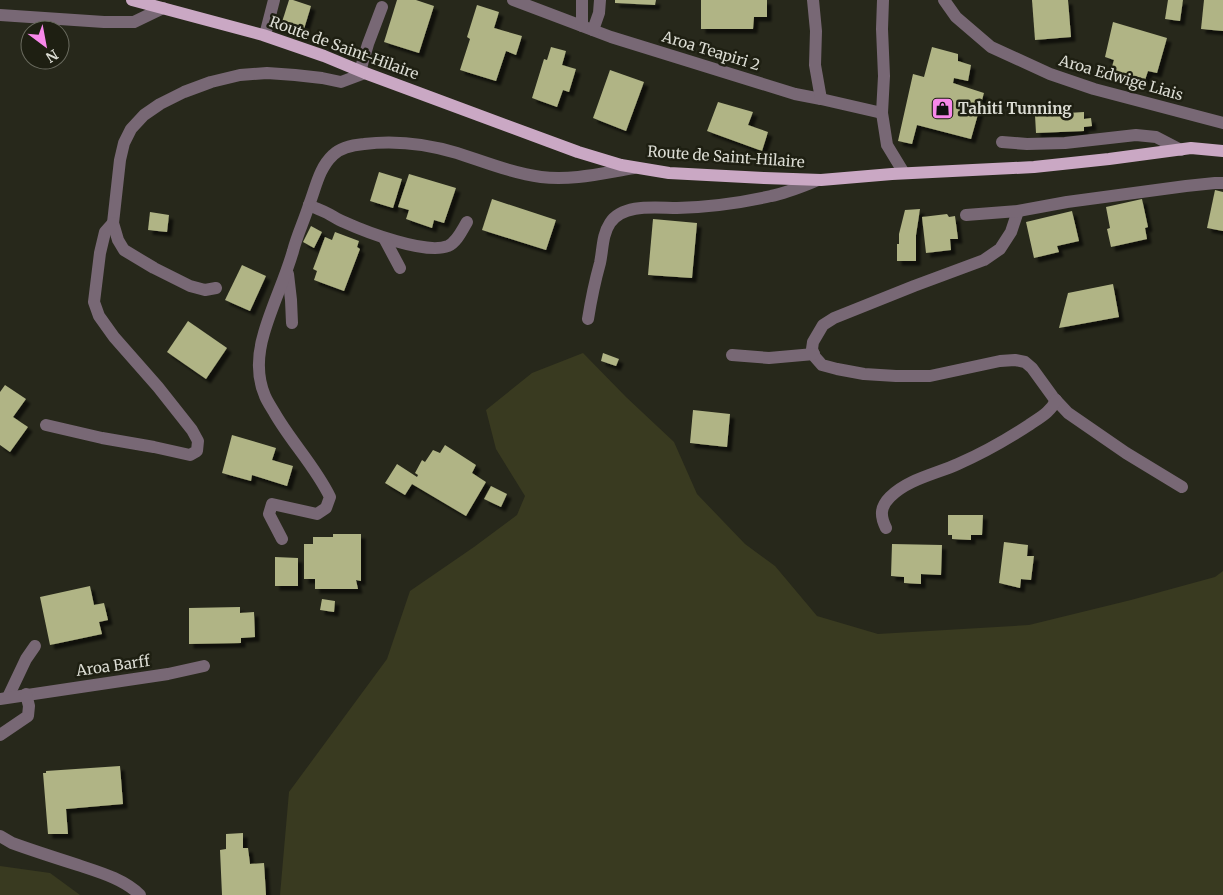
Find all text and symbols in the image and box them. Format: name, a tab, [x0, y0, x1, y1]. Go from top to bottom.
street label: Route de Saint-Hilaire	[267, 12, 422, 83]
north arrow	[20, 20, 70, 70]
street label: Aroa Teapiri 2	[659, 26, 762, 74]
text: N	[42, 45, 61, 67]
street label: Aroa Edwige Liais	[1056, 50, 1185, 104]
shop icon: Tahiti Tunning	[930, 97, 954, 121]
place label: Tahiti Tunning	[958, 99, 1072, 118]
street label: Route de Saint-Hilaire	[647, 142, 805, 171]
street label: Aroa Barff	[74, 651, 152, 680]

